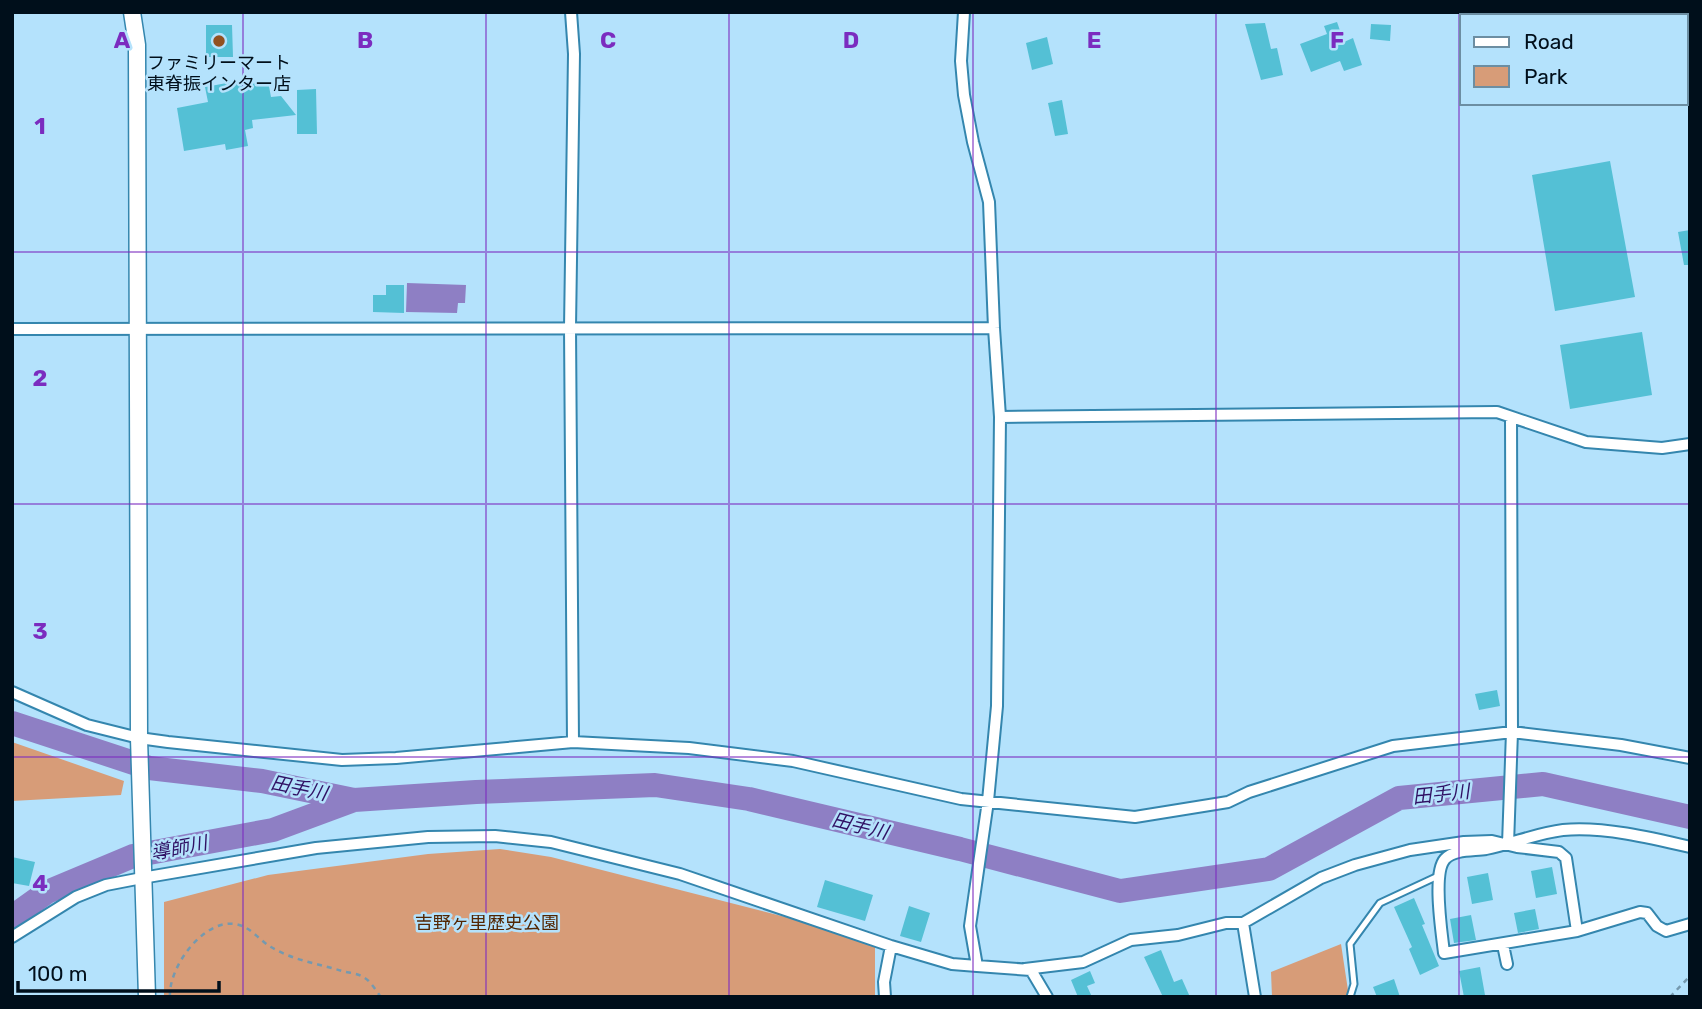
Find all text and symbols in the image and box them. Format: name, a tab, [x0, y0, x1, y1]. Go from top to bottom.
legend	[1460, 14, 1688, 105]
text: A	[114, 26, 131, 54]
text: B	[357, 26, 373, 54]
text: C	[600, 26, 616, 54]
text: D	[843, 26, 859, 54]
text: E	[1087, 26, 1101, 54]
text: F	[1330, 26, 1344, 54]
text: Road	[1524, 29, 1574, 54]
marker: ファミリーマート 東脊振インター店	[211, 33, 227, 49]
place label: ファミリーマート 東脊振インター店	[147, 52, 291, 95]
text: Park	[1524, 64, 1568, 89]
text: 1	[34, 112, 46, 140]
text: 2	[33, 364, 47, 392]
text: 3	[32, 617, 48, 645]
water label: 田手川	[269, 771, 331, 806]
water label: 田手川	[1411, 779, 1473, 808]
water label: 田手川	[830, 808, 892, 845]
water label: 導師川	[149, 831, 211, 865]
text: 4	[32, 869, 48, 897]
park label: 吉野ヶ里歴史公園	[415, 912, 559, 934]
scale bar	[18, 950, 219, 994]
text: 100 m	[28, 961, 87, 986]

